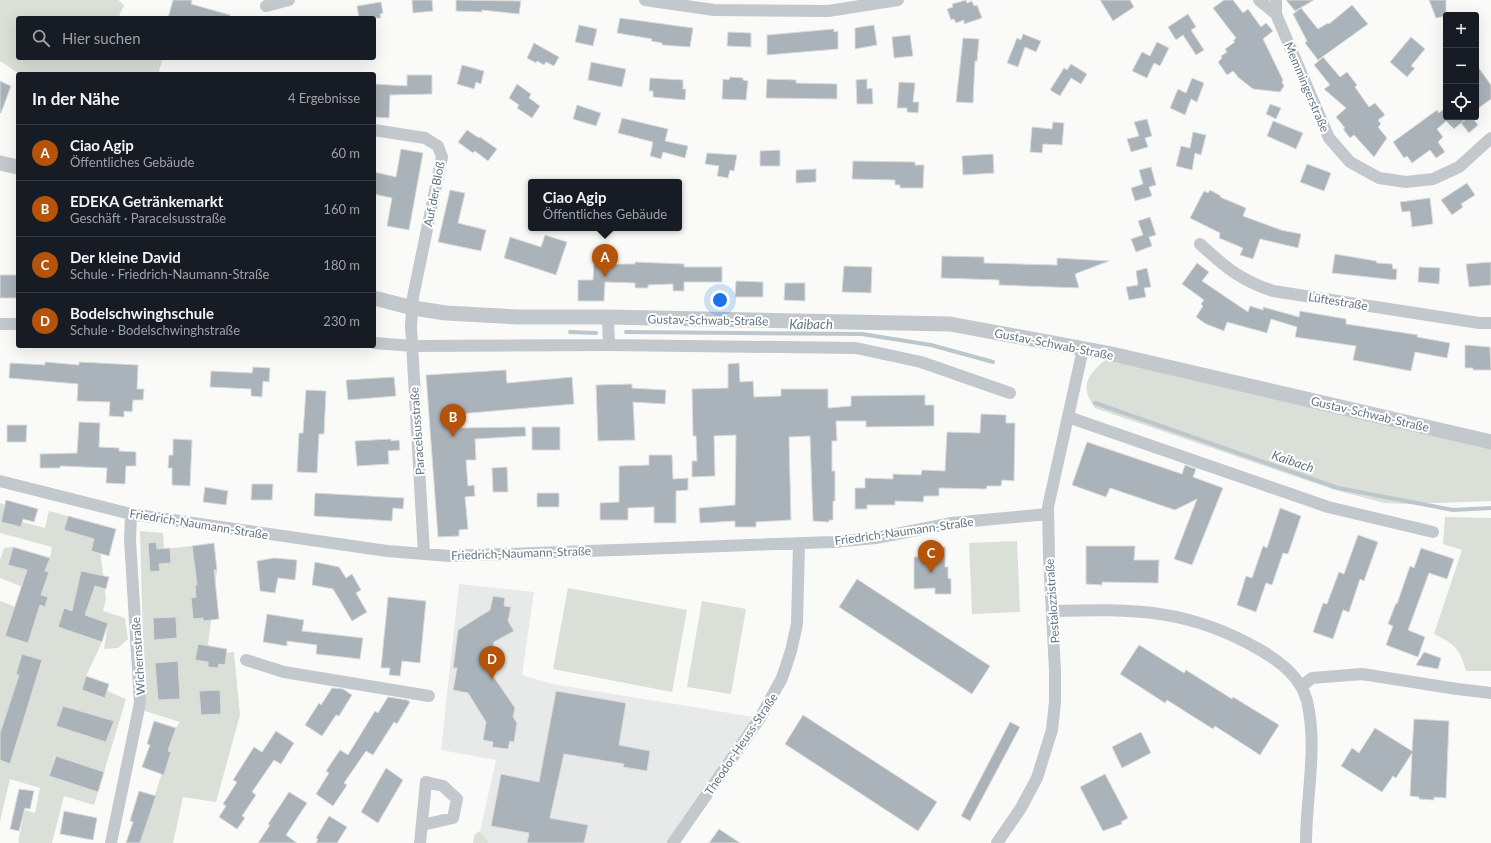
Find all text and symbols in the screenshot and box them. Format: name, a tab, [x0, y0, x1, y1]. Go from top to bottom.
map controls	[1443, 12, 1479, 120]
button: +	[1443, 12, 1479, 48]
search box	[16, 16, 376, 60]
icon: search	[30, 27, 52, 49]
text: Hier suchen	[62, 29, 141, 47]
street label: Memmingerstraße	[1281, 40, 1333, 134]
button: −	[1443, 48, 1479, 84]
button: locate	[1443, 84, 1479, 120]
text: In der Nähe	[32, 88, 120, 109]
text: 4 Ergebnisse	[288, 90, 360, 106]
text: Ciao Agip	[70, 136, 134, 154]
text: A	[40, 145, 50, 161]
text: 60 m	[331, 145, 360, 161]
text: Öffentliches Gebäude	[70, 154, 194, 170]
street label: Auf der Bloß	[420, 160, 448, 228]
popup	[528, 179, 682, 231]
text: Ciao Agip	[543, 188, 607, 206]
text: EDEKA Getränkemarkt	[70, 192, 223, 210]
text: B	[41, 201, 49, 217]
text: 160 m	[323, 201, 360, 217]
text: Öffentliches Gebäude	[543, 206, 667, 222]
text: Geschäft · Paracelsusstraße	[70, 210, 226, 226]
pin: A	[592, 244, 618, 277]
text: Der kleine David	[70, 248, 181, 266]
text: C	[41, 257, 49, 273]
text: 180 m	[323, 257, 360, 273]
text: Schule · Friedrich-Naumann-Straße	[70, 266, 269, 282]
street label: Lüftestraße	[1307, 289, 1369, 313]
your location	[710, 290, 730, 310]
text: Bodelschwinghschule	[70, 304, 214, 322]
street label: Gustav-Schwab-Straße	[647, 311, 769, 329]
text: D	[40, 313, 50, 329]
text: 230 m	[323, 313, 360, 329]
water label: Kaibach	[789, 316, 833, 332]
text: Schule · Bodelschwinghstraße	[70, 322, 240, 338]
street label: Gustav-Schwab-Straße	[993, 325, 1115, 363]
street label: Paracelsusstraße	[406, 387, 428, 475]
street label: Gustav-Schwab-Straße	[1309, 393, 1431, 435]
pin: B	[440, 404, 466, 437]
water label: Kaibach	[1270, 446, 1316, 476]
street label: Friedrich-Naumann-Straße	[129, 506, 269, 542]
street label: Friedrich-Naumann-Straße	[834, 514, 974, 548]
pin: C	[918, 540, 944, 573]
street label: Friedrich-Naumann-Straße	[451, 543, 591, 563]
street label: Pestalozzistraße	[1042, 558, 1062, 644]
street label: Wichernstraße	[128, 617, 148, 695]
pin: D	[479, 646, 505, 679]
street label: Theodor-Heuss-Straße	[701, 690, 781, 798]

